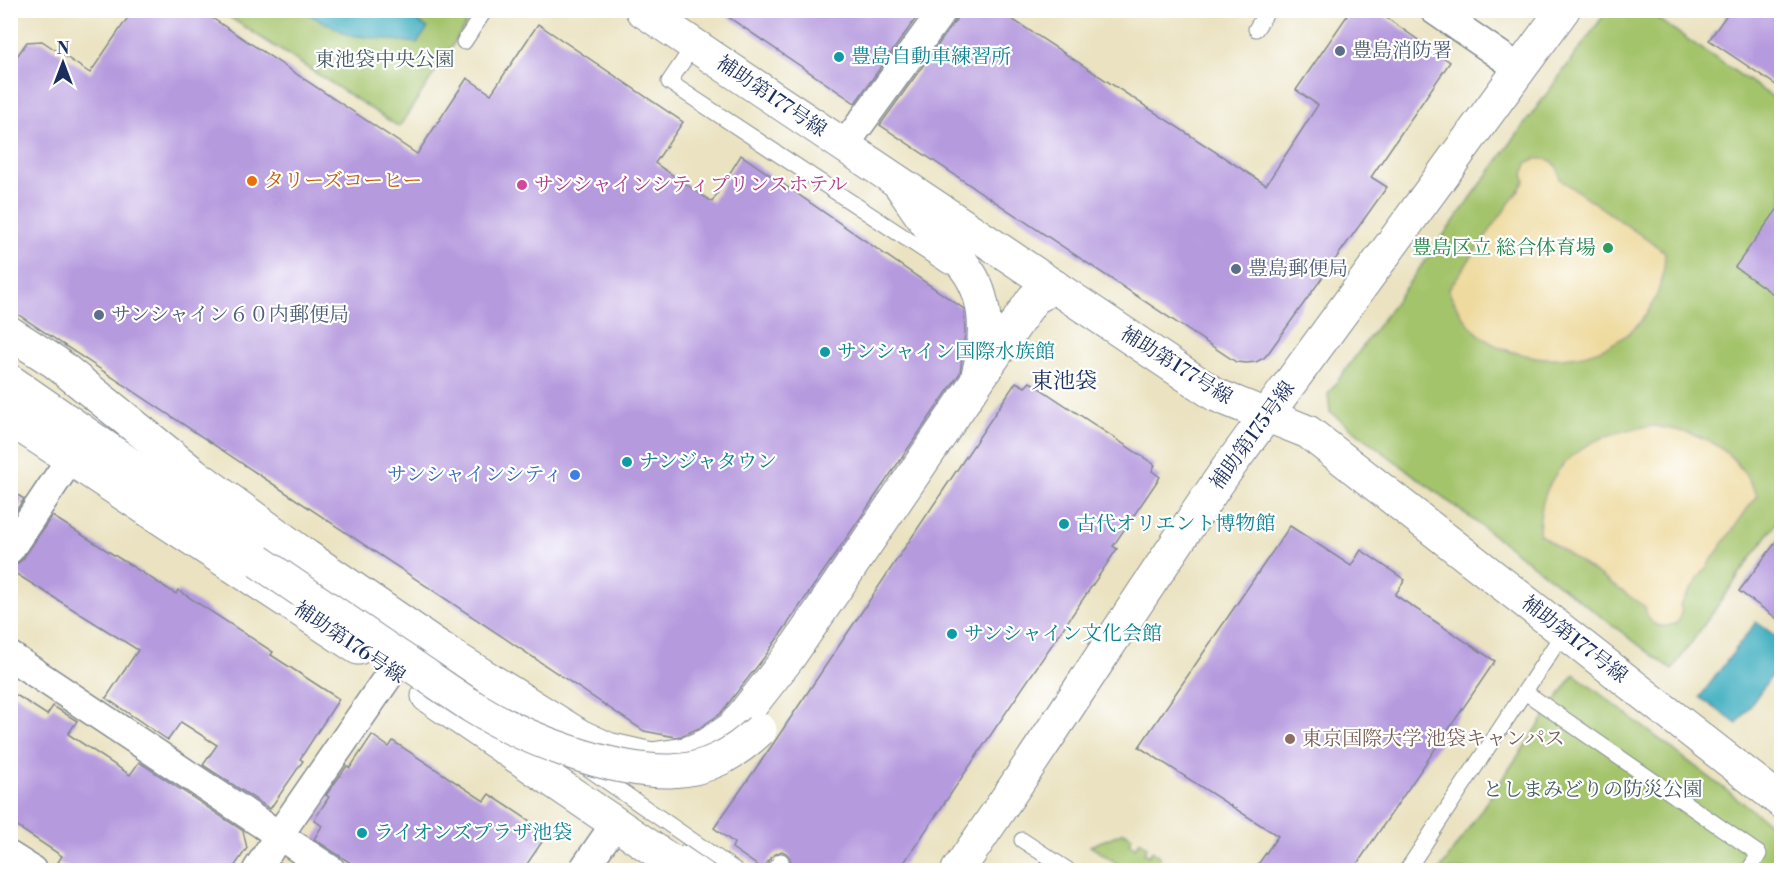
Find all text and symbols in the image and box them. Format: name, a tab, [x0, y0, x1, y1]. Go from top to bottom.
north arrow	[33, 33, 93, 93]
text: N	[57, 39, 70, 59]
place label: 豊島消防署	[1352, 39, 1452, 64]
marker: 豊島消防署	[1333, 44, 1347, 58]
place label: 豊島自動車練習所	[851, 45, 1011, 70]
park label: 東池袋中央公園	[315, 48, 455, 73]
marker: 豊島自動車練習所	[832, 50, 846, 64]
street label: 補助第177号線	[711, 51, 831, 143]
place label: タリーズコーヒー	[264, 169, 422, 194]
place label: サンシャインシティプリンスホテル	[534, 173, 848, 198]
marker: タリーズコーヒー	[245, 174, 259, 188]
marker: サンシャインシティプリンスホテル	[515, 178, 529, 192]
place label: 豊島区立 総合体育場	[1412, 236, 1596, 261]
marker: 豊島区立 総合体育場	[1601, 241, 1615, 255]
place label: 豊島郵便局	[1248, 257, 1348, 282]
marker: 豊島郵便局	[1229, 262, 1243, 276]
place label: サンシャイン６０内郵便局	[111, 303, 349, 328]
marker: サンシャイン６０内郵便局	[92, 308, 106, 322]
street label: 補助第177号線	[1115, 322, 1237, 410]
place label: サンシャイン国際水族館	[837, 340, 1055, 365]
marker: サンシャイン国際水族館	[818, 345, 832, 359]
district label: 東池袋	[1031, 368, 1097, 395]
street label: 補助第175号線	[1205, 377, 1301, 495]
place label: ナンジャタウン	[639, 450, 777, 475]
marker: ナンジャタウン	[620, 455, 634, 469]
place label: サンシャインシティ	[387, 463, 563, 488]
marker: サンシャインシティ	[568, 468, 582, 482]
place label: 古代オリエント博物館	[1076, 512, 1276, 537]
marker: 古代オリエント博物館	[1057, 517, 1071, 531]
street label: 補助第177号線	[1516, 591, 1632, 689]
street label: 補助第176号線	[288, 597, 410, 689]
place label: サンシャイン文化会館	[964, 622, 1162, 647]
marker: サンシャイン文化会館	[945, 627, 959, 641]
place label: 東京国際大学 池袋キャンパス	[1302, 727, 1565, 752]
marker: 東京国際大学 池袋キャンパス	[1283, 732, 1297, 746]
park label: としまみどりの防災公園	[1483, 778, 1703, 803]
place label: ライオンズプラザ池袋	[374, 821, 572, 846]
marker: ライオンズプラザ池袋	[355, 826, 369, 840]

